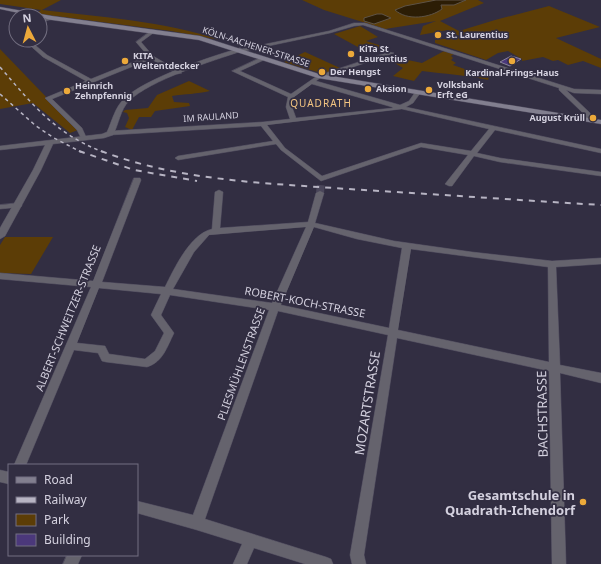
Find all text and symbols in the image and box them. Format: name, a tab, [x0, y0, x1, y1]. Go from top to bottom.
north arrow	[8, 8, 48, 48]
text: N	[22, 10, 32, 25]
street label: KÖLN-AACHENER-STRASSE	[201, 23, 311, 70]
place label: St. Laurentius	[446, 28, 509, 41]
marker: St. Laurentius	[433, 30, 443, 40]
place label: KiTa St Laurentius	[359, 42, 408, 65]
place label: KITA Weltentdecker	[133, 49, 199, 72]
marker: KiTa St Laurentius	[346, 49, 356, 59]
marker: KITA Weltentdecker	[120, 56, 130, 66]
marker: Kardinal-Frings-Haus	[507, 56, 517, 66]
place label: Der Hengst	[330, 65, 381, 78]
place label: Kardinal-Frings-Haus	[465, 66, 559, 79]
marker: Der Hengst	[317, 67, 327, 77]
place label: Volksbank Erft eG	[437, 78, 484, 101]
place label: Heinrich Zehnpfennig	[75, 79, 132, 102]
place label: Aksion	[376, 82, 407, 95]
marker: Aksion	[363, 84, 373, 94]
marker: Volksbank Erft eG	[424, 85, 434, 95]
marker: Heinrich Zehnpfennig	[62, 86, 72, 96]
district label: QUADRATH	[290, 96, 352, 110]
street label: IM RAULAND	[183, 108, 239, 125]
place label: August Krüll	[529, 111, 585, 124]
marker: August Krüll	[588, 113, 598, 123]
street label: ALBERT-SCHWEITZER-STRASSE	[31, 242, 104, 393]
street label: ROBERT-KOCH-STRASSE	[243, 282, 367, 321]
street label: PLIESMÜHLENSTRASSE	[213, 305, 268, 422]
street label: MOZARTSTRASSE	[350, 350, 384, 456]
street label: BACHSTRASSE	[532, 371, 552, 457]
legend	[8, 464, 138, 556]
text: Road	[44, 471, 73, 488]
place label: Gesamtschule in Quadrath-Ichendorf	[445, 486, 576, 519]
text: Railway	[44, 491, 88, 508]
marker: Gesamtschule in Quadrath-Ichendorf	[578, 497, 588, 507]
text: Park	[44, 511, 70, 528]
text: Building	[44, 531, 91, 548]

